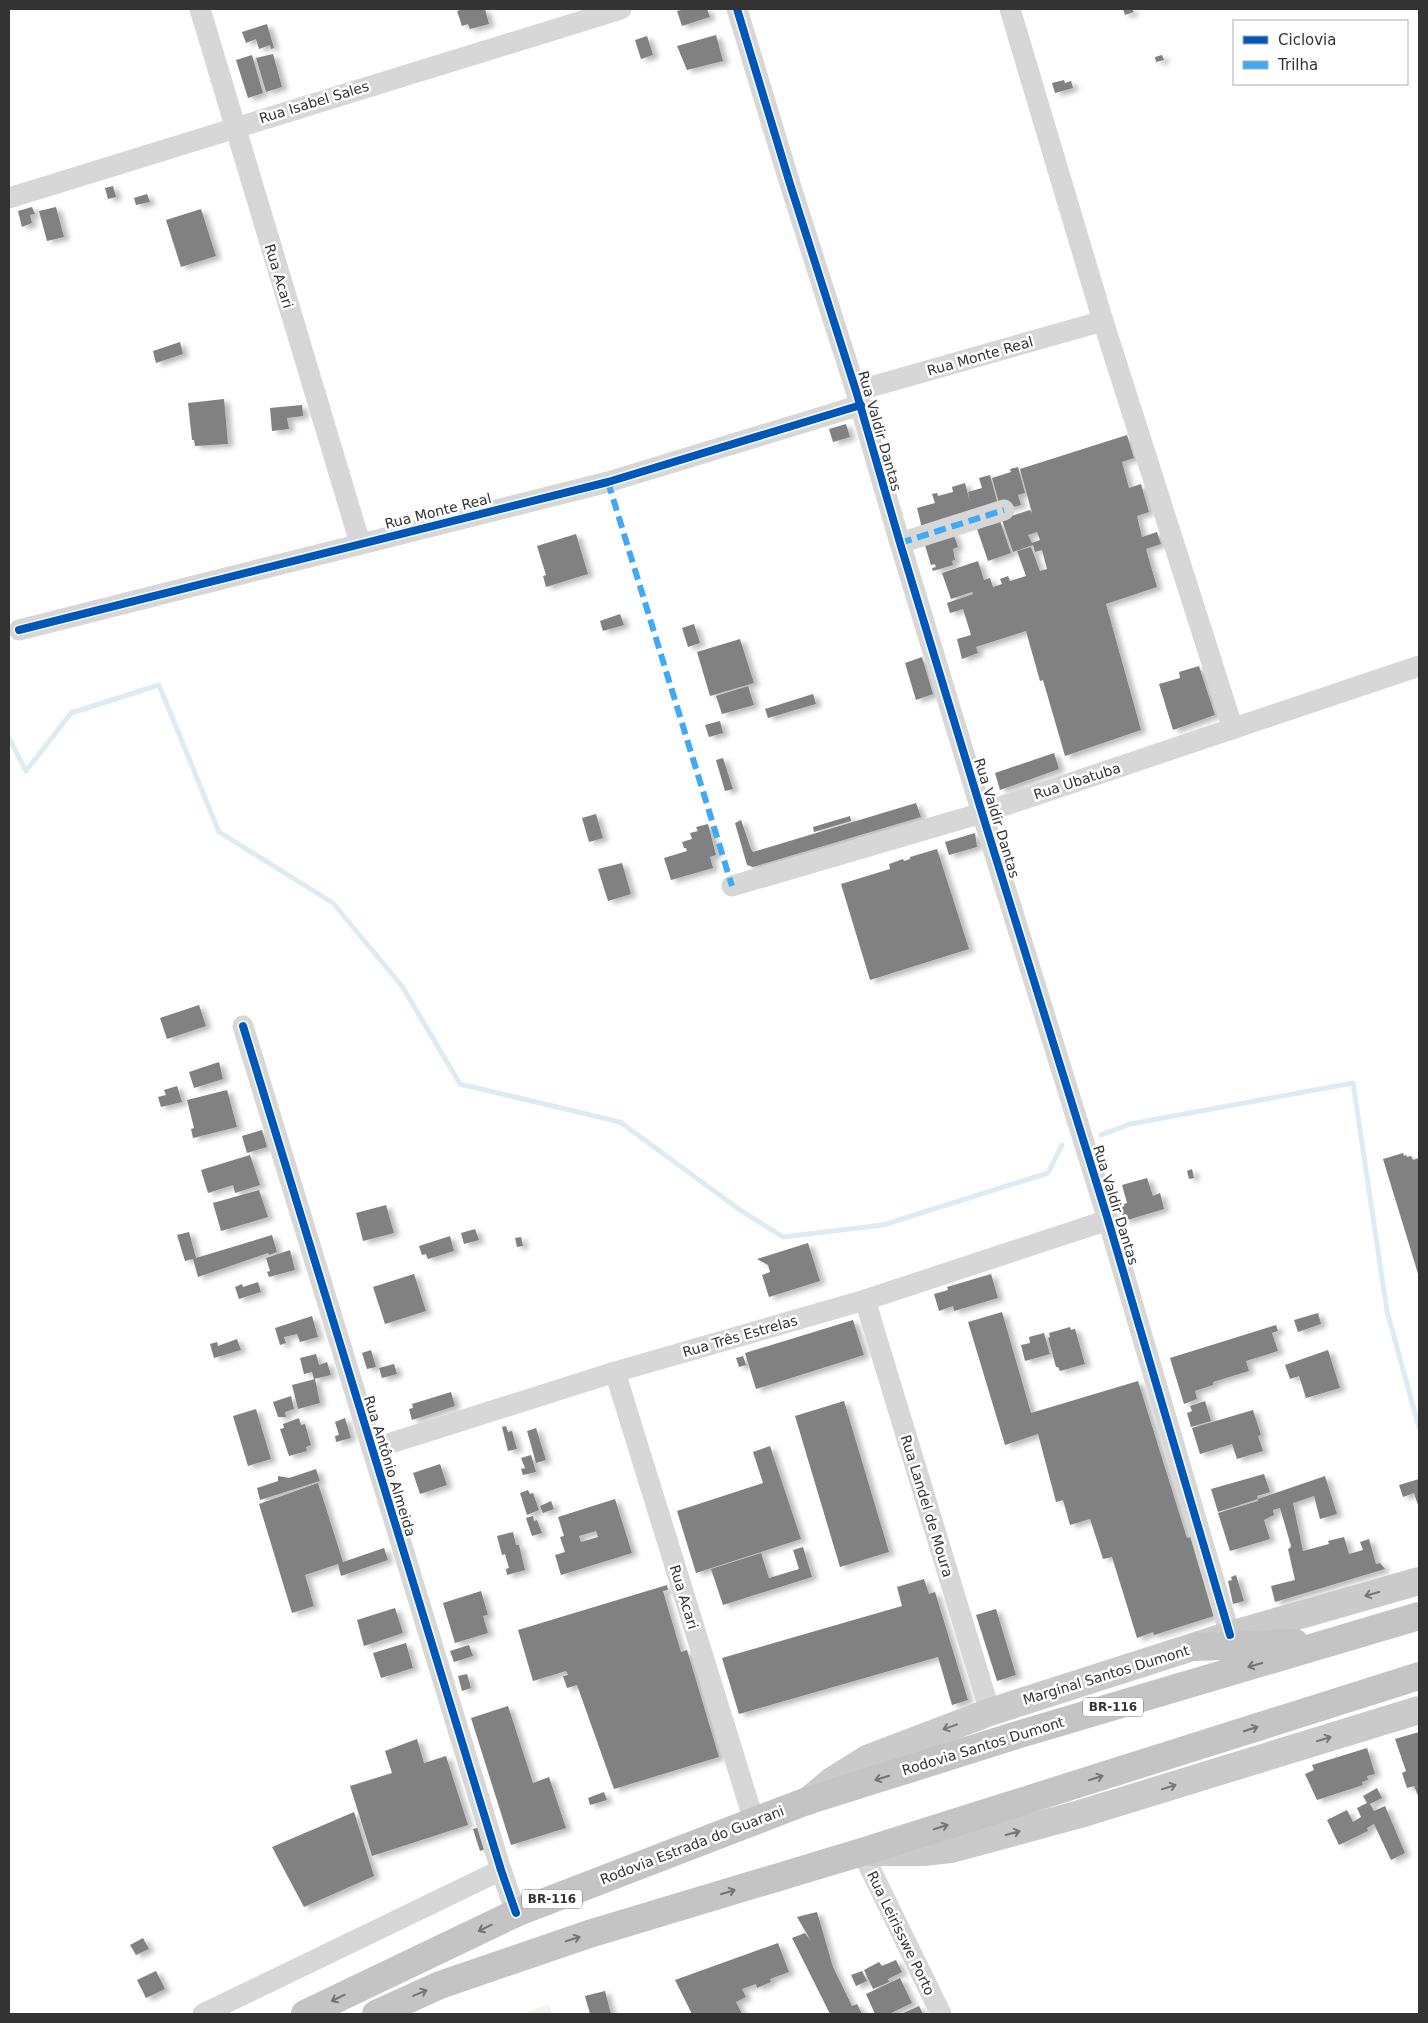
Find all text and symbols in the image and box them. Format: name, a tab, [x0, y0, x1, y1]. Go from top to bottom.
legend	[1233, 20, 1408, 85]
text: Ciclovia	[1278, 31, 1336, 49]
text: Trilha	[1277, 56, 1318, 74]
street label: Rua Isabel Sales	[257, 78, 371, 126]
street label: Rua Acari	[262, 242, 296, 310]
street label: Rua Monte Real	[925, 333, 1035, 379]
street label: Rua Valdir Dantas	[855, 369, 905, 493]
street label: Rua Monte Real	[383, 490, 493, 532]
street label: Rua Valdir Dantas	[971, 756, 1023, 880]
street label: Rua Ubatuba	[1031, 759, 1123, 803]
street label: Rua Valdir Dantas	[1090, 1143, 1142, 1267]
street label: Rua Três Estrelas	[681, 1312, 799, 1360]
street label: Rua Antônio Almeida	[361, 1394, 419, 1538]
street label: Rua Landel de Moura	[898, 1433, 956, 1579]
street label: Rua Acari	[667, 1563, 701, 1631]
one-way arrow	[1365, 1590, 1381, 1599]
street label: Marginal Santos Dumont	[1021, 1642, 1192, 1708]
one-way arrow	[1248, 1660, 1264, 1670]
road number: BR-116	[1083, 1698, 1143, 1716]
street label: Rodovia Santos Dumont	[900, 1714, 1066, 1778]
one-way arrow	[943, 1723, 959, 1732]
one-way arrow	[1243, 1724, 1259, 1733]
one-way arrow	[1316, 1734, 1332, 1744]
one-way arrow	[874, 1773, 890, 1783]
one-way arrow	[1088, 1773, 1104, 1782]
one-way arrow	[1161, 1782, 1176, 1791]
street label: Rodovia Estrada do Guarani	[598, 1802, 786, 1888]
one-way arrow	[933, 1822, 949, 1831]
one-way arrow	[1005, 1827, 1021, 1837]
street label: Rua Leirisswe Porto	[864, 1868, 938, 1998]
one-way arrow	[720, 1887, 736, 1897]
road number: BR-116	[522, 1890, 582, 1908]
one-way arrow	[478, 1924, 493, 1933]
one-way arrow	[565, 1934, 580, 1943]
one-way arrow	[412, 1988, 427, 1998]
one-way arrow	[331, 1994, 346, 2003]

